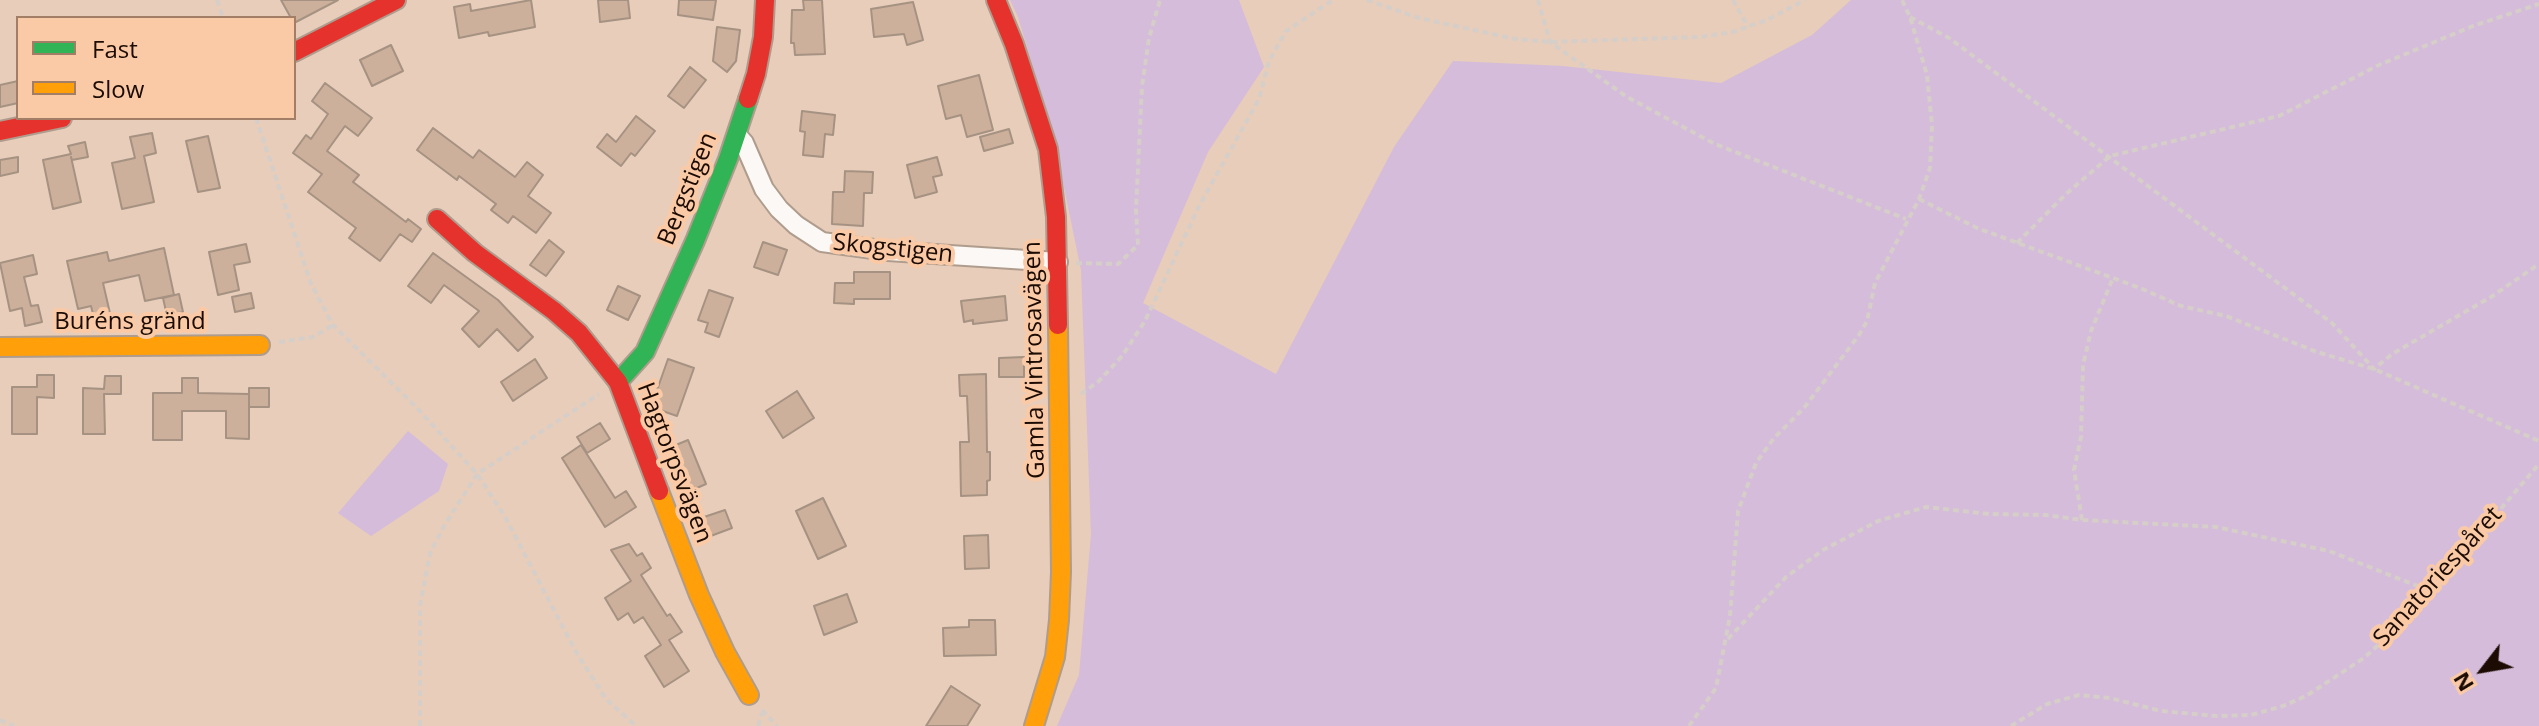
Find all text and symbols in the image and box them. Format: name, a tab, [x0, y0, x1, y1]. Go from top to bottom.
legend	[16, 16, 296, 120]
text: Fast	[92, 32, 138, 65]
text: Slow	[92, 72, 144, 105]
street label: Bergstigen	[652, 128, 724, 250]
street label: Skogstigen	[832, 228, 954, 270]
street label: Gamla Vintrosavägen	[1019, 241, 1051, 479]
street label: Buréns gränd	[54, 308, 206, 336]
street label: Hagtorpsvägen	[630, 379, 718, 547]
street label: Sanatoriespåret	[2368, 501, 2508, 653]
north arrow	[2443, 630, 2523, 710]
text: N	[2445, 667, 2480, 698]

